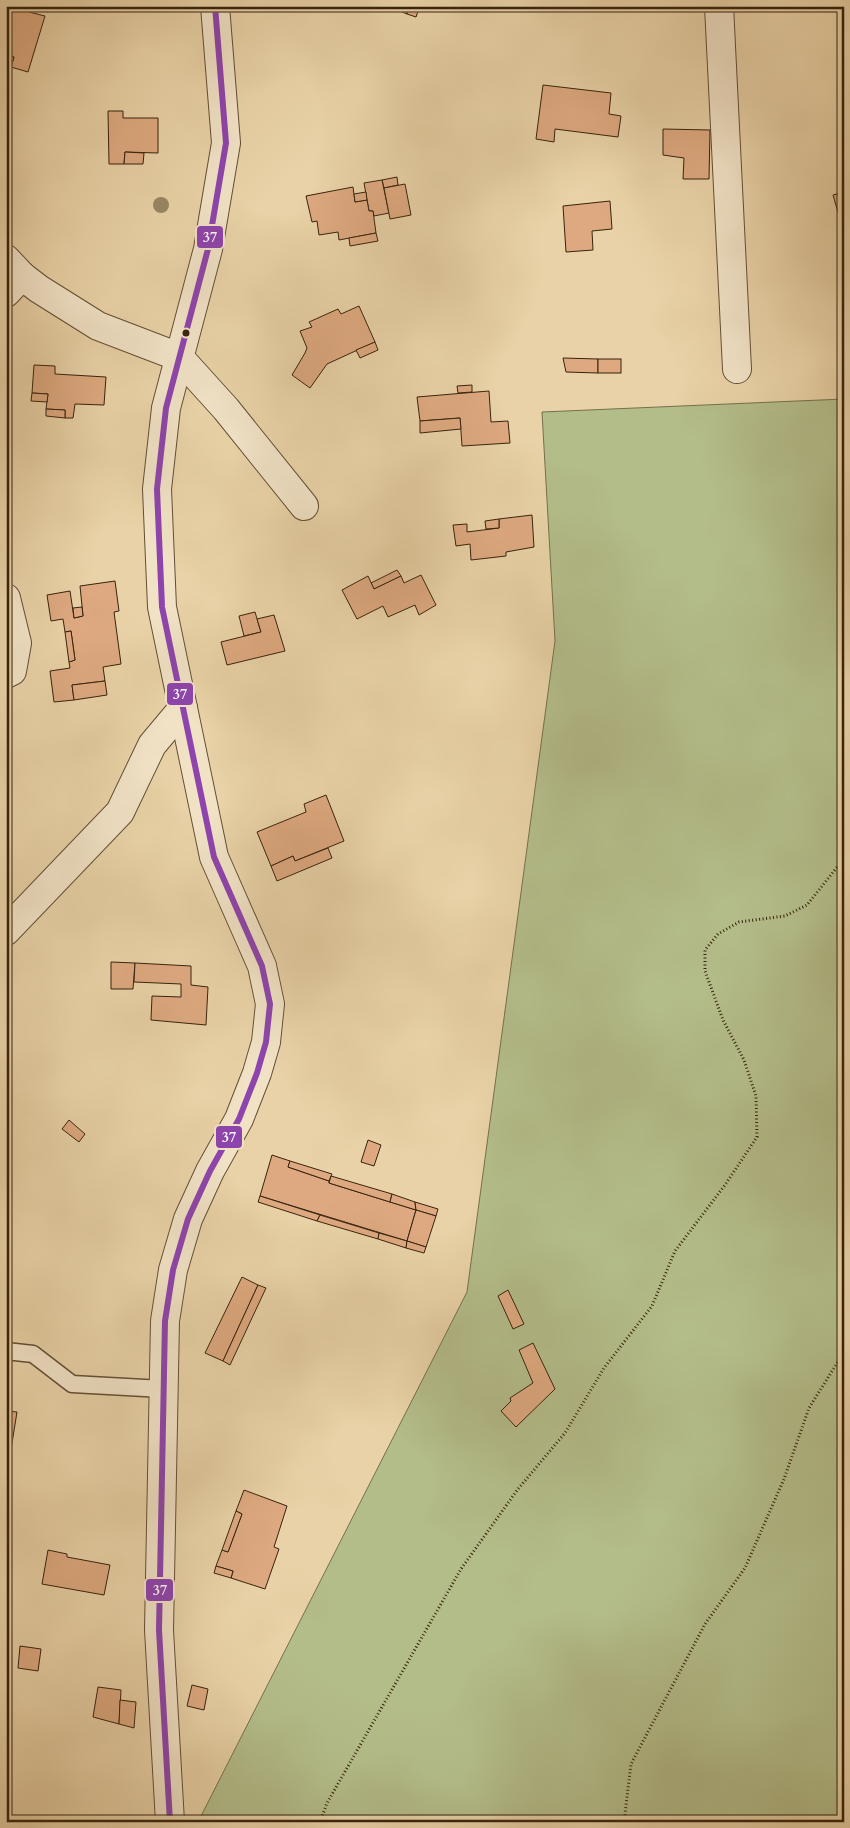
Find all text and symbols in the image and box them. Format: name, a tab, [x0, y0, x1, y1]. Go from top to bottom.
line badge: 37	[196, 225, 224, 249]
text: 37	[203, 228, 217, 247]
unlabelled marker	[181, 328, 191, 338]
line badge: 37	[166, 682, 194, 706]
text: 37	[173, 685, 187, 704]
line badge: 37	[215, 1125, 243, 1149]
text: 37	[222, 1128, 236, 1147]
line badge: 37	[145, 1578, 174, 1602]
text: 37	[153, 1581, 167, 1600]

